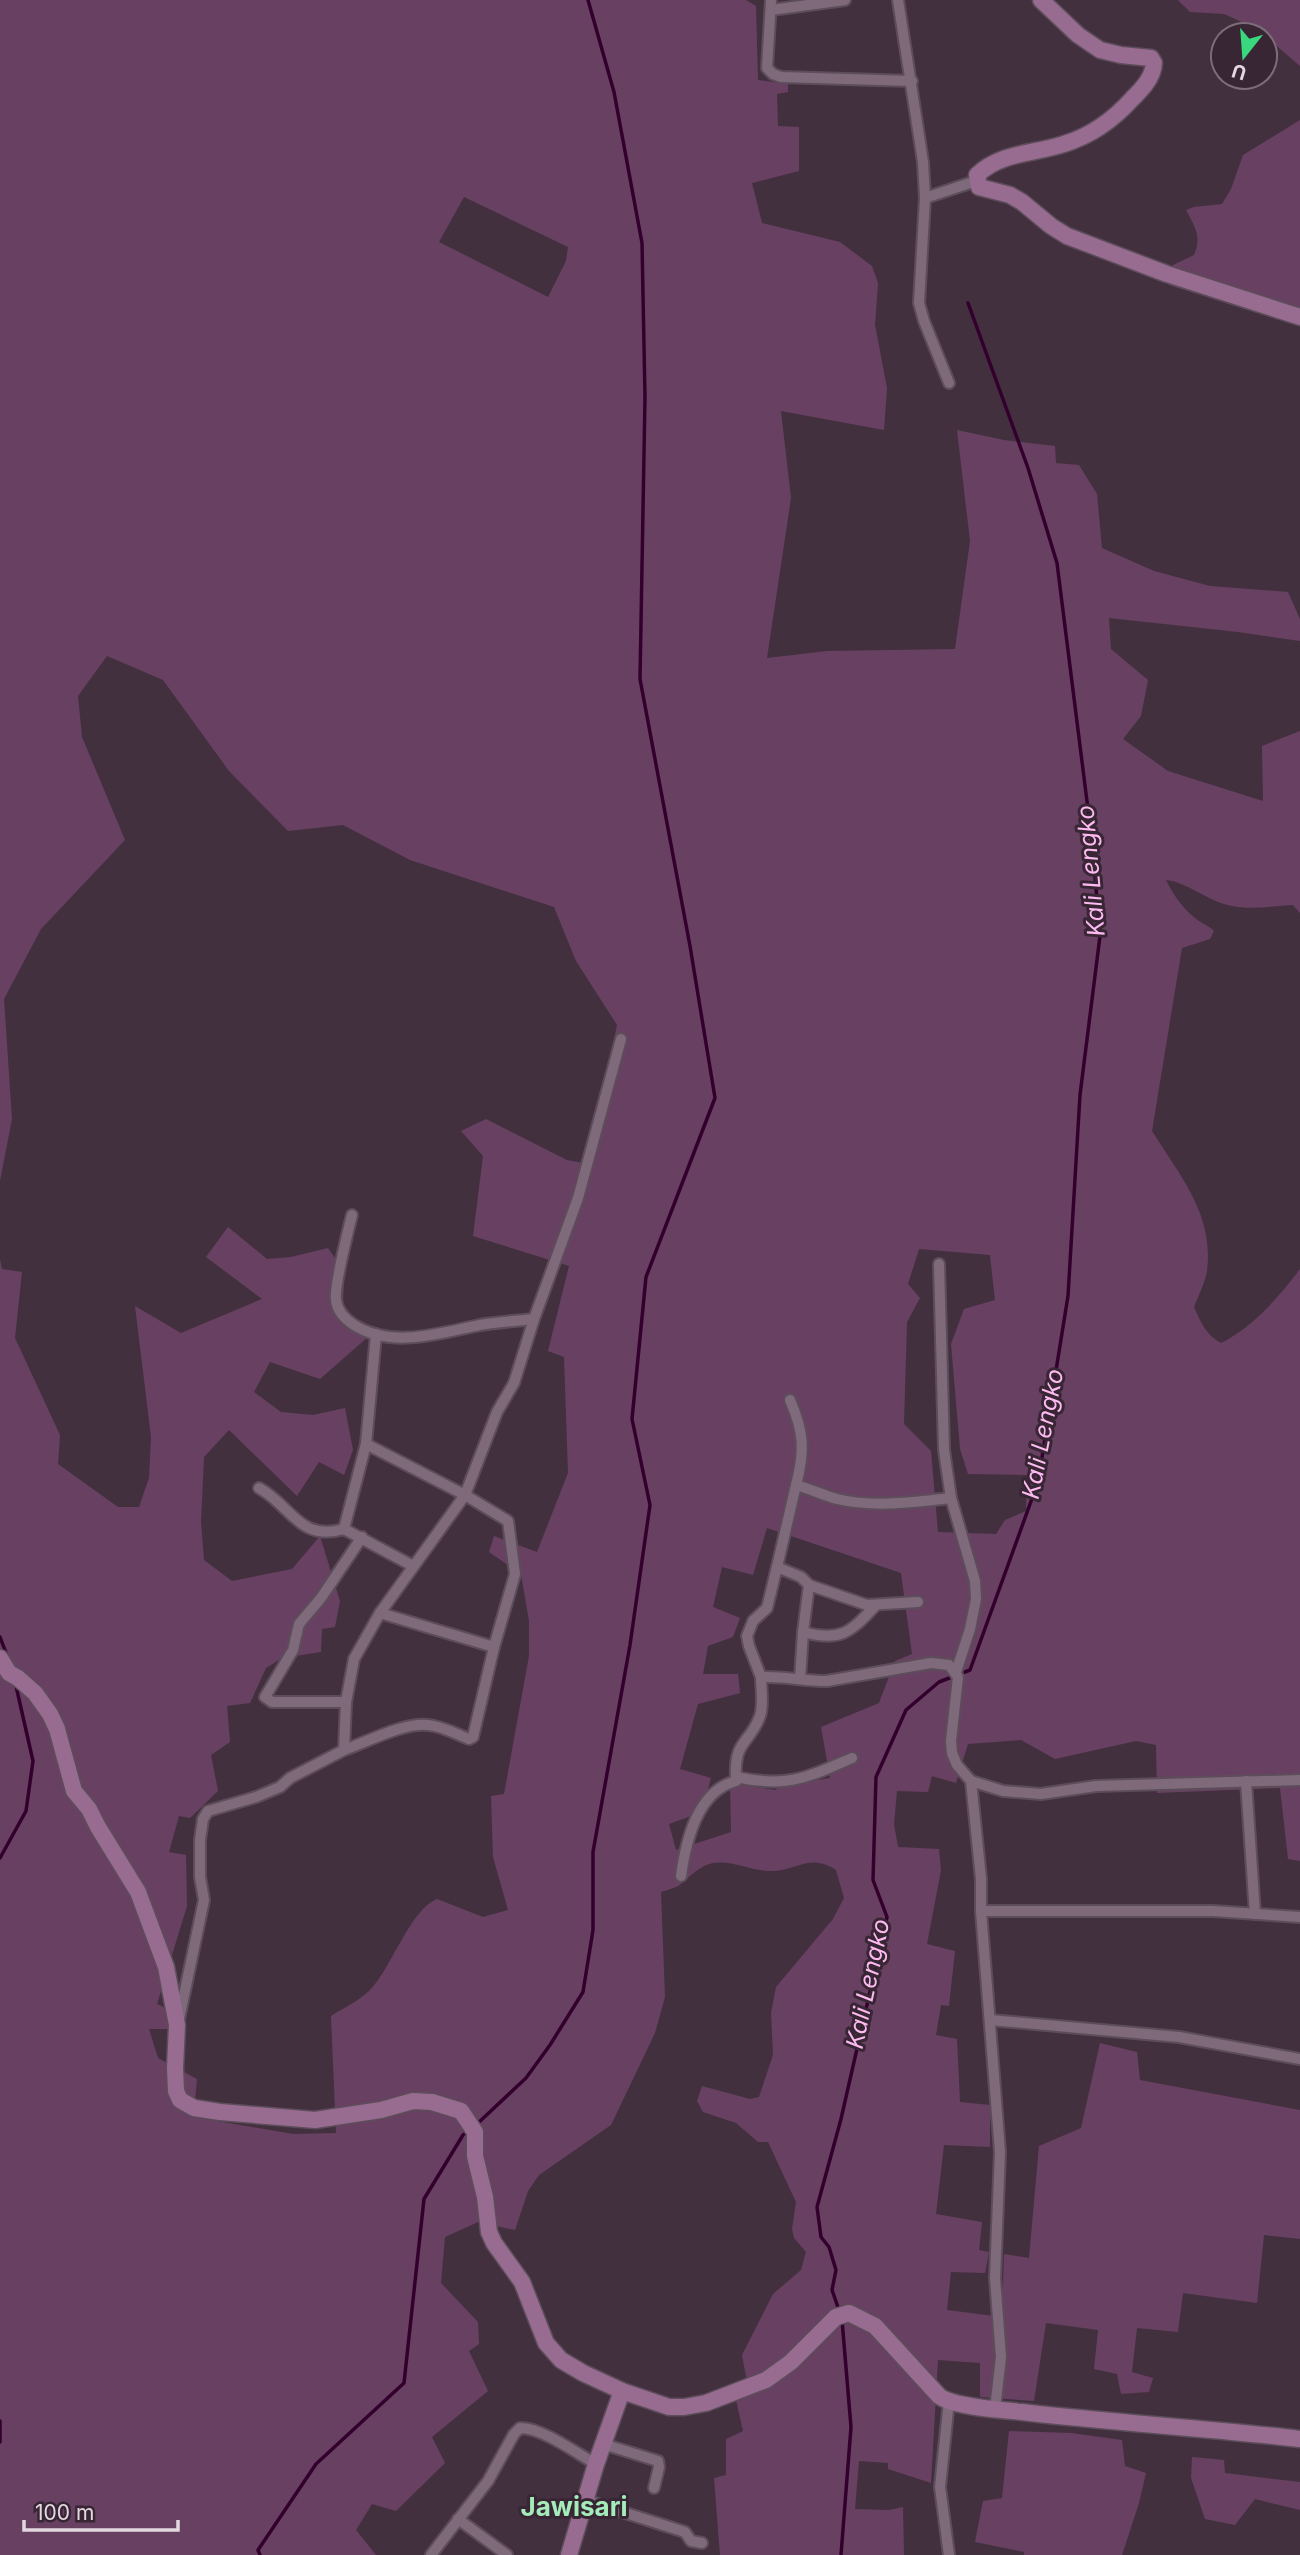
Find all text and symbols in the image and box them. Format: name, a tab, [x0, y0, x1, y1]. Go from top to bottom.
north arrow	[1209, 21, 1279, 91]
text: U	[1229, 59, 1249, 85]
water label: Kali Lengko	[1070, 804, 1111, 938]
water label: Kali Lengko	[1016, 1367, 1069, 1501]
water label: Kali Lengko	[840, 1916, 895, 2051]
scale bar	[24, 2488, 178, 2532]
district label: Jawisari	[521, 2491, 627, 2522]
text: 100 m	[35, 2500, 94, 2525]

